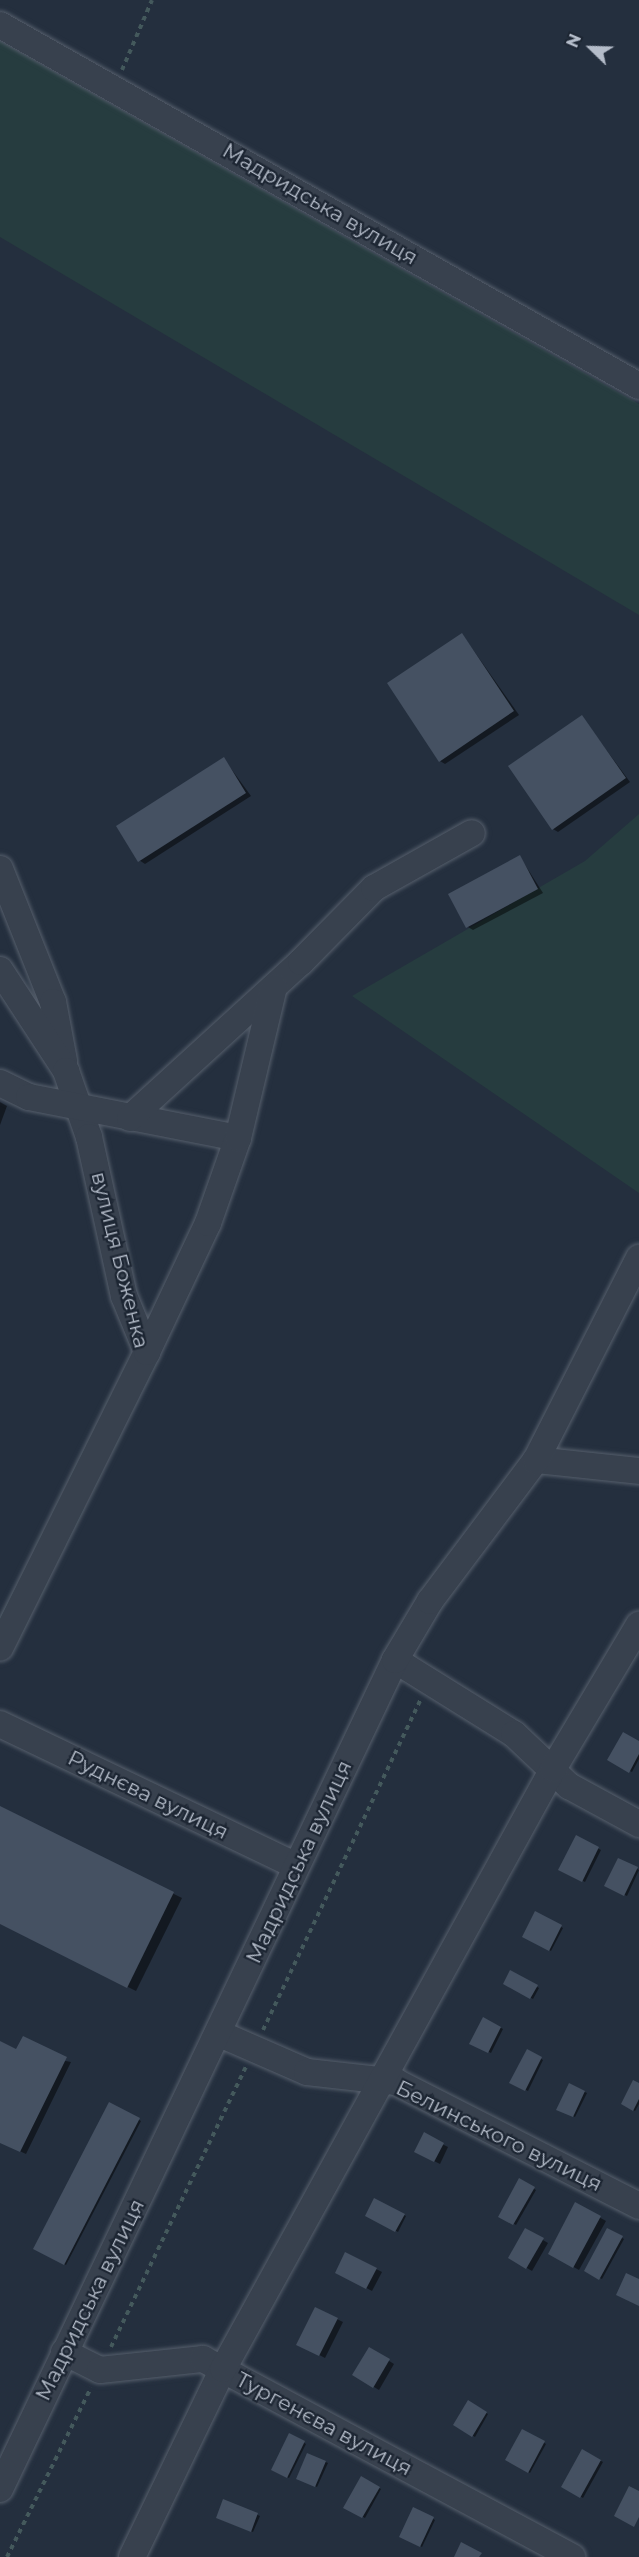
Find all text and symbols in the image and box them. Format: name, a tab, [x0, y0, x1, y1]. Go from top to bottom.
north arrow	[561, 18, 621, 78]
text: N	[563, 31, 585, 50]
street label: Мадридська вулиця	[218, 138, 422, 270]
street label: вулиця Боженка	[86, 1169, 154, 1351]
street label: Руднєва вулиця	[64, 1745, 232, 1845]
street label: Мадридська вулиця	[241, 1757, 357, 1967]
street label: Белинського вулиця	[392, 2075, 606, 2197]
street label: Мадридська вулиця	[30, 2195, 150, 2405]
street label: Тургенєва вулиця	[232, 2367, 416, 2481]

